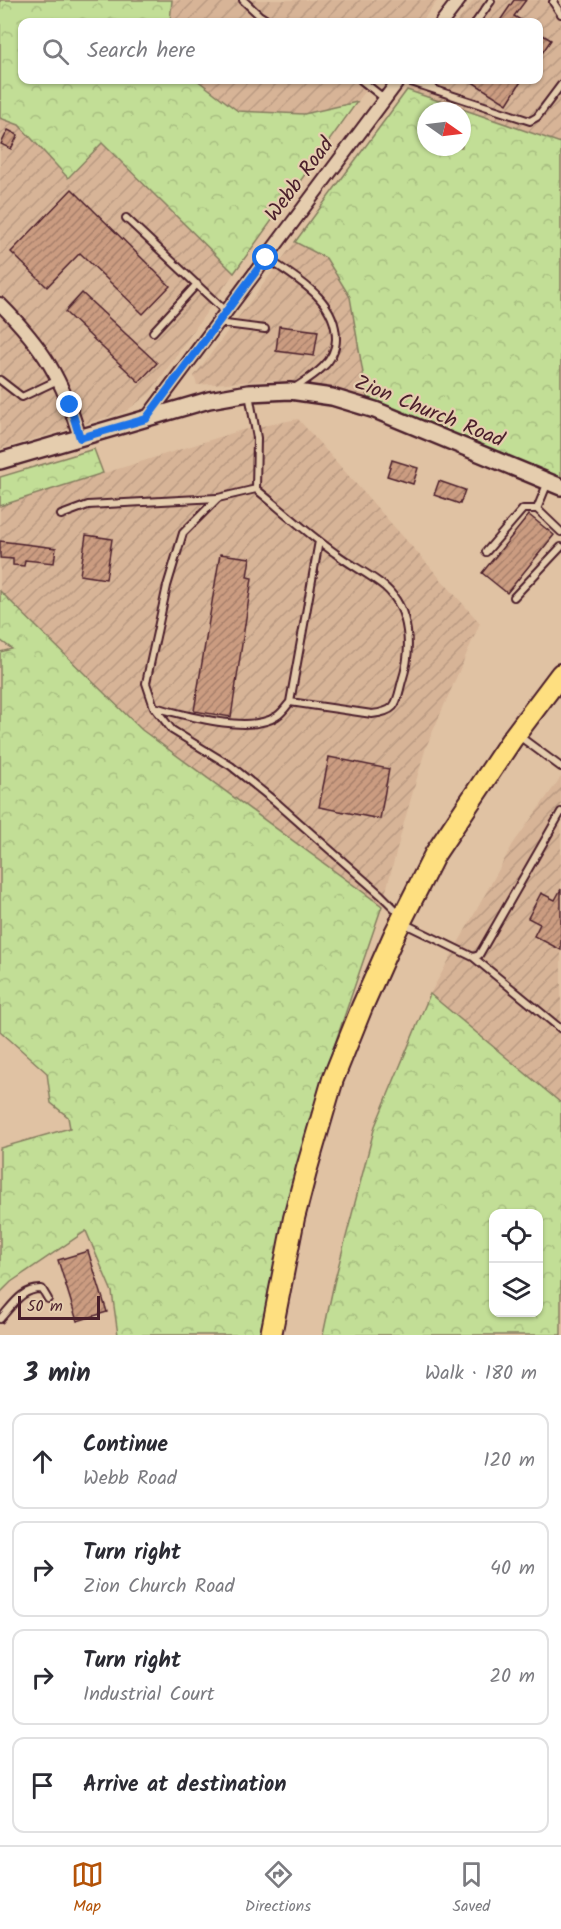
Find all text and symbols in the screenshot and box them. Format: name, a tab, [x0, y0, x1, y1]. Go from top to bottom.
search box	[18, 18, 543, 84]
text: Search here	[87, 34, 195, 69]
icon: search	[39, 35, 72, 68]
north arrow	[417, 102, 471, 156]
street label: Webb Road	[257, 130, 343, 229]
route start	[252, 244, 278, 270]
street label: Zion Church Road	[349, 367, 509, 457]
route end	[56, 391, 82, 417]
map controls	[489, 1209, 543, 1317]
button: locate	[489, 1209, 543, 1263]
button: layers	[489, 1263, 543, 1317]
scale bar	[18, 1293, 100, 1320]
text: 50 m	[27, 1294, 63, 1319]
text: 3 min	[24, 1353, 91, 1395]
text: Walk · 180 m	[425, 1358, 537, 1390]
text: Continue	[83, 1428, 168, 1463]
icon: ahead	[26, 1445, 59, 1478]
text: 120 m	[483, 1445, 535, 1477]
text: Webb Road	[83, 1463, 177, 1495]
text: Turn right	[83, 1536, 181, 1571]
icon: right	[26, 1553, 59, 1586]
text: 40 m	[490, 1553, 535, 1585]
text: Zion Church Road	[83, 1571, 235, 1603]
text: Turn right	[83, 1644, 181, 1679]
icon: right	[26, 1661, 59, 1694]
text: 20 m	[489, 1661, 535, 1693]
text: Industrial Court	[83, 1679, 214, 1711]
text: Arrive at destination	[83, 1768, 286, 1803]
icon: arrive	[26, 1769, 59, 1802]
tab: Map	[71, 1858, 104, 1919]
tab: Directions	[245, 1858, 311, 1919]
tab: Saved	[452, 1858, 490, 1919]

